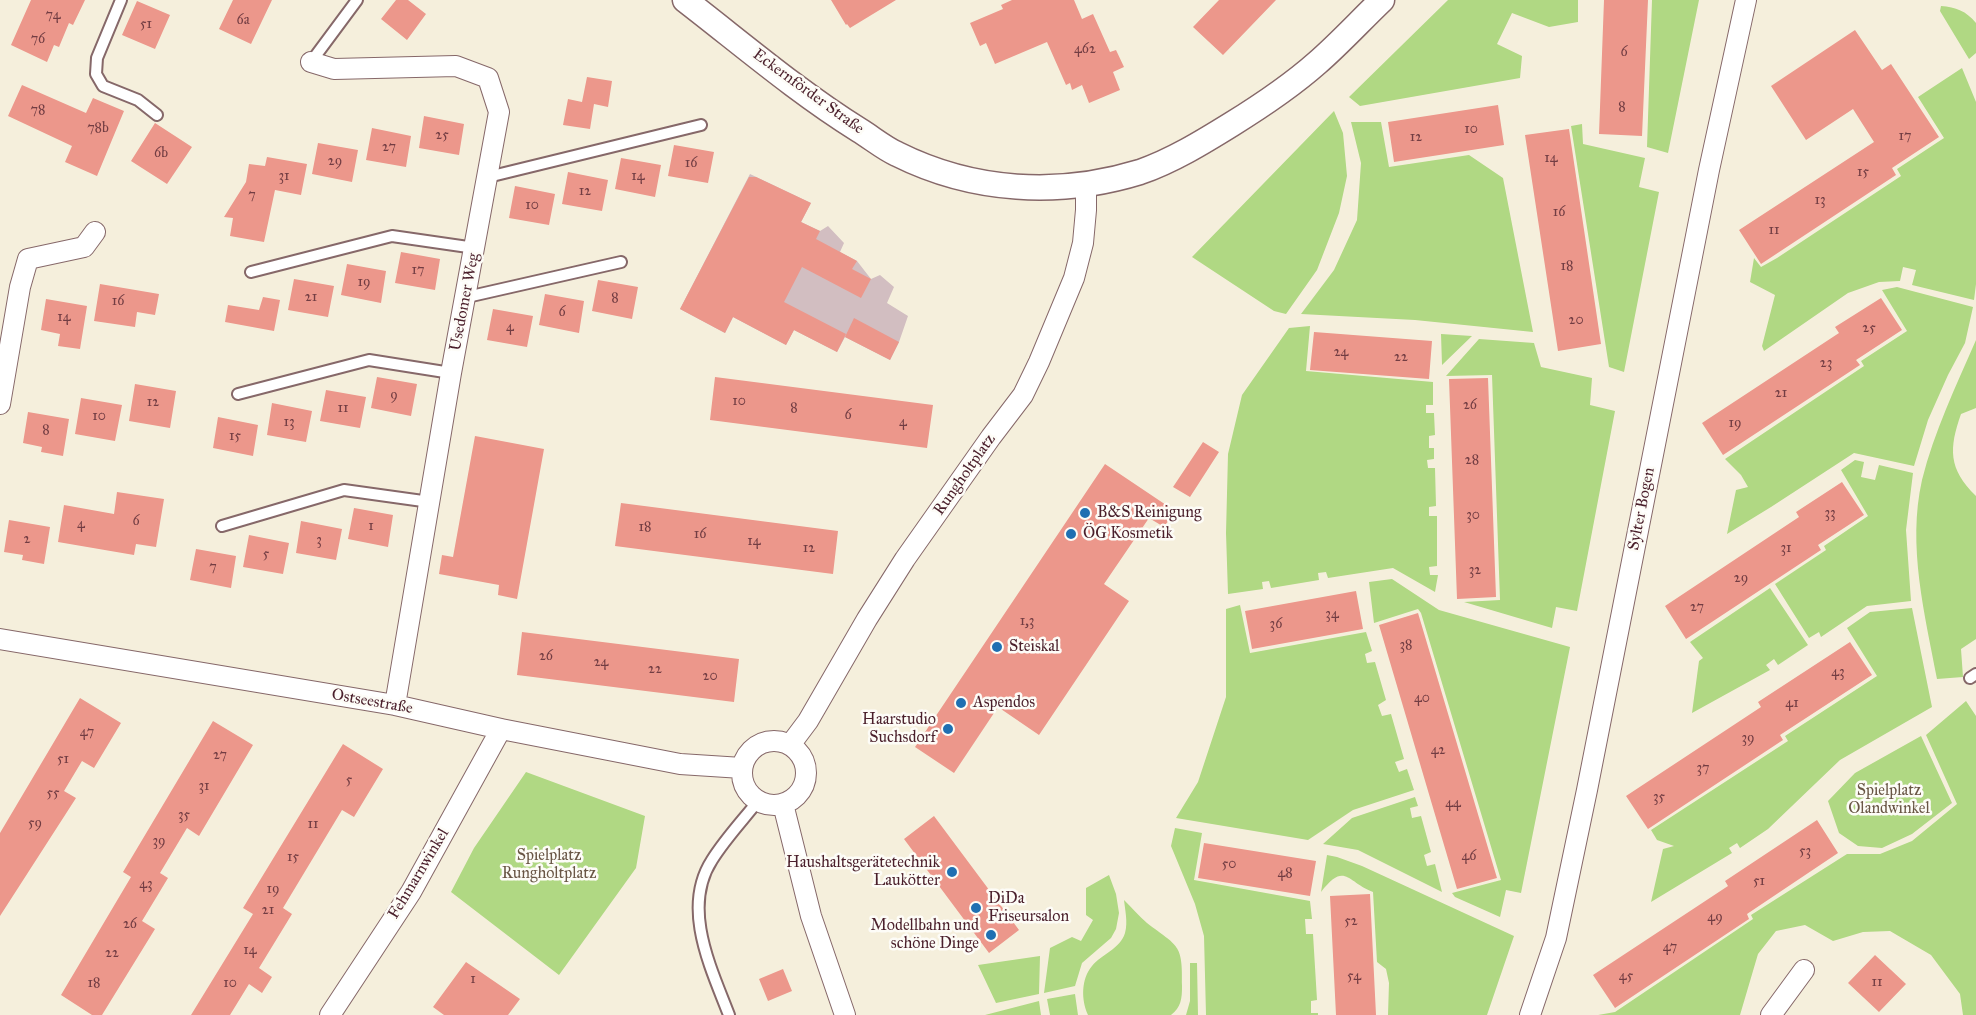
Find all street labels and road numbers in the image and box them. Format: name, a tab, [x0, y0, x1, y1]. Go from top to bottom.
street label: Eckernförder Straße	[749, 45, 867, 139]
street label: Usedomer Weg	[446, 252, 484, 352]
street label: Rungholtplatz	[930, 431, 1000, 519]
street label: Sylter Bogen	[1625, 466, 1659, 552]
street label: Ostseestraße	[330, 685, 414, 719]
street label: Fehmarnwinkel	[384, 825, 454, 923]

